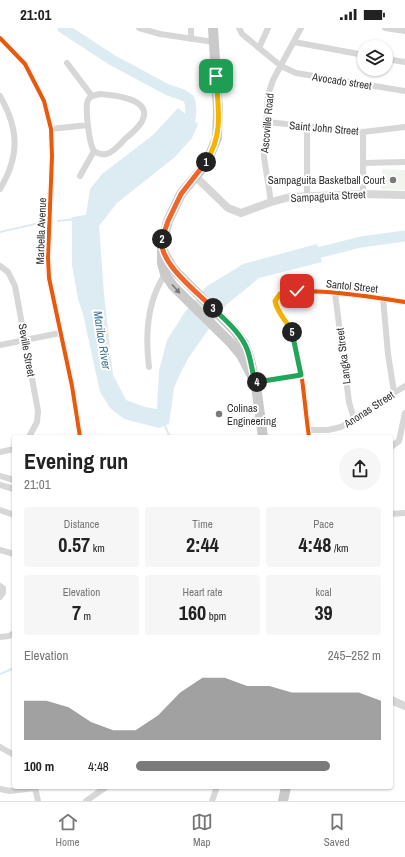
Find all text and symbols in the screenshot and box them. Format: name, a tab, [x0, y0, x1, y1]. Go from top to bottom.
text: 21:01	[20, 4, 51, 25]
map controls	[357, 40, 393, 76]
button: layers	[357, 40, 393, 76]
pin	[199, 59, 233, 93]
icon: arrive	[205, 65, 227, 87]
street label: Avocado street	[310, 69, 373, 93]
street label: Ascoville Road	[257, 92, 277, 155]
street label: Saint John Street	[289, 118, 360, 138]
pin: 1	[196, 152, 216, 172]
text: 1	[203, 155, 209, 169]
place label: Sampaguita Basketball Court	[268, 173, 385, 187]
marker: Sampaguita Basketball Court	[388, 175, 398, 185]
street label: Sampaguita Street	[290, 187, 366, 205]
street label: Marbella Avenue	[33, 197, 49, 265]
pin: 2	[152, 229, 172, 249]
text: 2	[159, 232, 165, 246]
pin	[280, 274, 314, 308]
street label: Santol Street	[325, 276, 379, 296]
icon: check	[286, 280, 308, 302]
one-way arrow	[171, 285, 180, 294]
pin: 3	[203, 298, 223, 318]
text: 3	[210, 301, 216, 315]
water label: Marilao River	[89, 310, 115, 371]
street label: Seville Street	[15, 322, 39, 378]
pin: 5	[282, 322, 302, 342]
text: 5	[289, 325, 295, 339]
street label: Langka Street	[333, 327, 353, 385]
pin: 4	[247, 372, 267, 392]
text: 4	[254, 375, 260, 389]
street label: Anonas Street	[340, 387, 397, 431]
place label: Colinas Engineering	[227, 401, 276, 428]
marker: Colinas Engineering	[214, 409, 224, 419]
text: Evening run	[24, 446, 128, 476]
button: share	[339, 448, 381, 490]
text: 21:01	[24, 476, 51, 493]
text: Distance	[64, 517, 99, 531]
text: Time	[192, 517, 213, 531]
text: Pace	[313, 517, 334, 531]
text: 0.57	[58, 531, 90, 558]
text: 2:44	[186, 531, 219, 558]
text: 4:48	[299, 531, 331, 558]
text: km	[90, 541, 105, 555]
text: /km	[331, 541, 348, 555]
text: Elevation	[63, 585, 100, 599]
text: Heart rate	[182, 585, 223, 599]
text: kcal	[315, 585, 332, 599]
text: 7	[72, 599, 81, 626]
text: 160	[179, 599, 206, 626]
text: 39	[314, 599, 333, 626]
text: m	[81, 609, 91, 623]
text: bpm	[206, 609, 226, 623]
text: Elevation	[24, 647, 68, 664]
text: 245–252 m	[328, 647, 381, 664]
text: 100 m	[24, 758, 54, 775]
text: 4:48	[88, 758, 109, 775]
tab: Home	[56, 811, 80, 849]
tab: Map	[191, 811, 213, 849]
tab: Saved	[324, 811, 349, 849]

